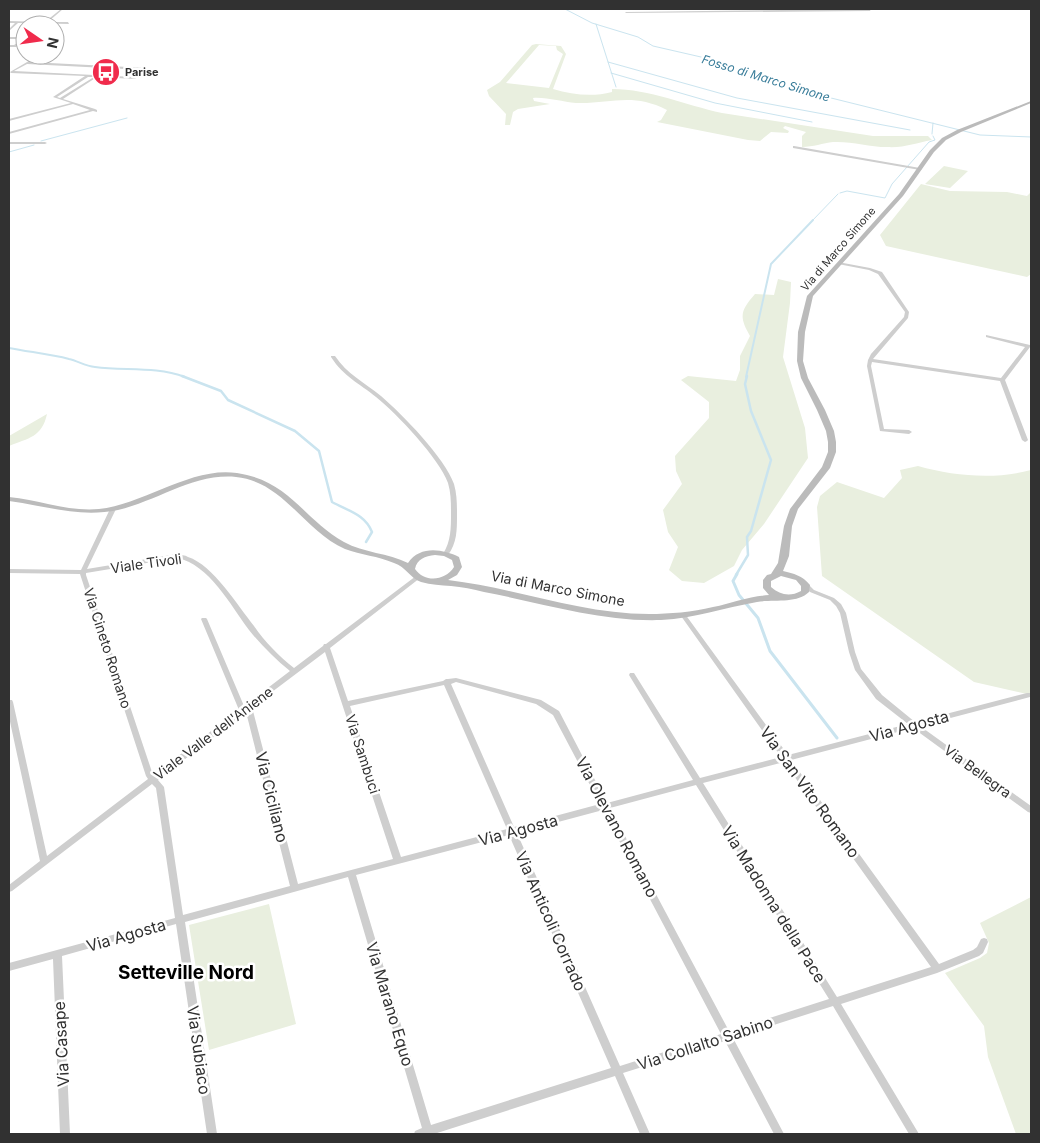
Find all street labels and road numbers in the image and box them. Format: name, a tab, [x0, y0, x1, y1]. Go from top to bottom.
street label: Via di Marco Simone	[798, 204, 878, 294]
street label: Viale Tivoli	[109, 550, 183, 576]
street label: Via di Marco Simone	[490, 567, 626, 609]
street label: Via Cineto Romano	[80, 586, 136, 710]
street label: Viale Valle dell'Aniene	[150, 683, 276, 783]
street label: Via Agosta	[867, 706, 951, 746]
street label: Via Sambuci	[342, 712, 384, 796]
street label: Via San Vito Romano	[756, 722, 864, 862]
street label: Via Bellegra	[941, 741, 1015, 801]
street label: Via Ciciliano	[251, 750, 293, 844]
street label: Via Olevano Romano	[571, 753, 663, 901]
street label: Via Agosta	[476, 810, 560, 850]
street label: Via Madonna della Pace	[717, 822, 831, 986]
street label: Via Anticoli Corrado	[511, 848, 591, 994]
street label: Via Agosta	[84, 914, 168, 956]
street label: Via Marano Equo	[362, 939, 418, 1069]
street label: Via Casape	[49, 1001, 73, 1087]
street label: Via Subiaco	[183, 1004, 215, 1096]
street label: Via Collalto Sabino	[635, 1012, 775, 1074]

